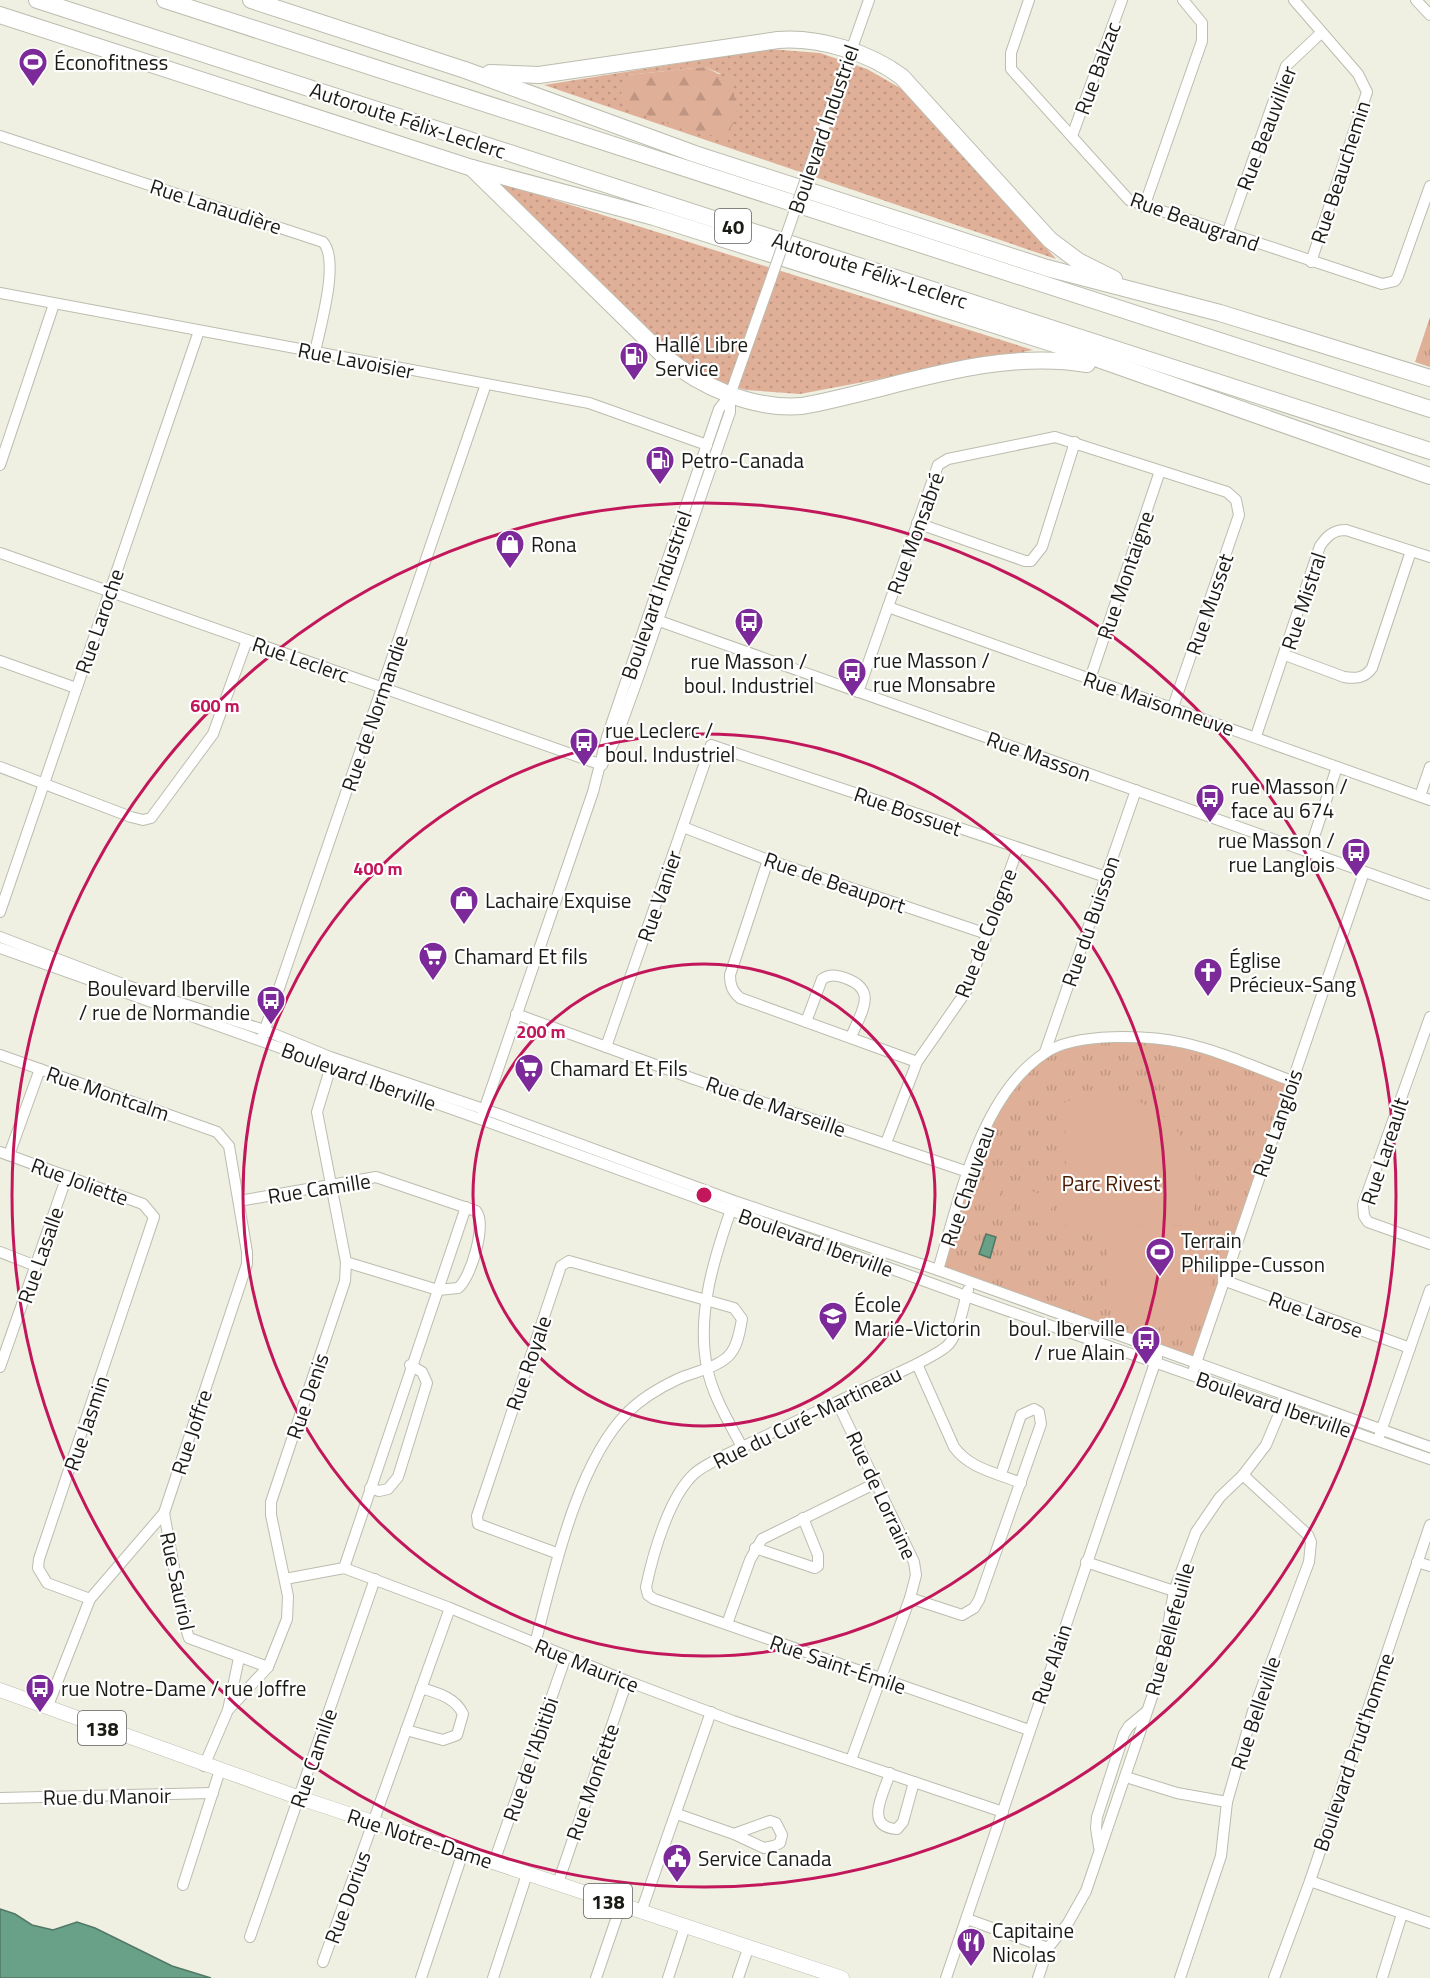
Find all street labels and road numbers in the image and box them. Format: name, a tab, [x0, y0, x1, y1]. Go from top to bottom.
street label: Rue Balzac	[1065, 17, 1129, 119]
street label: Boulevard Industriel	[779, 40, 867, 218]
street label: Rue Beauvillier	[1228, 61, 1304, 195]
street label: Autoroute Félix-Leclerc	[306, 73, 510, 167]
street label: Rue Beauchemin	[1302, 96, 1378, 248]
street label: Rue Lanaudière	[146, 170, 286, 242]
street label: Rue Beaugrand	[1126, 183, 1264, 259]
road number: 40	[715, 209, 751, 243]
street label: Autoroute Félix-Leclerc	[768, 223, 972, 317]
street label: Rue Lavoisier	[295, 333, 417, 387]
street label: Rue Monsabré	[878, 467, 952, 599]
street label: Boulevard Industriel	[612, 506, 700, 684]
street label: Rue Montaigne	[1088, 506, 1162, 644]
street label: Rue Musset	[1177, 548, 1242, 659]
street label: Rue Mistral	[1272, 548, 1334, 654]
street label: Rue Laroche	[66, 564, 132, 678]
street label: Rue Leclerc	[248, 627, 354, 691]
street label: Rue de Normandie	[332, 630, 416, 796]
street label: Rue Maisonneuve	[1079, 662, 1239, 744]
street label: Rue Masson	[982, 722, 1096, 790]
street label: Rue Bossuet	[850, 778, 967, 845]
street label: Rue de Beauport	[760, 843, 911, 921]
street label: Rue Vanier	[628, 846, 690, 946]
street label: Rue du Buisson	[1053, 851, 1127, 991]
street label: Rue de Cologne	[946, 864, 1024, 1002]
street label: Boulevard Iberville	[277, 1033, 441, 1119]
street label: Rue Montcalm	[42, 1057, 174, 1129]
street label: Rue Langlois	[1244, 1065, 1310, 1181]
street label: Rue de Marseille	[702, 1067, 850, 1145]
street label: Rue Lareault	[1352, 1092, 1417, 1209]
street label: Rue Chauveau	[931, 1121, 1003, 1251]
street label: Rue Joliette	[27, 1149, 133, 1213]
street label: Rue Camille	[265, 1164, 373, 1212]
street label: Boulevard Iberville	[734, 1199, 898, 1285]
street label: Rue Lasalle	[9, 1202, 71, 1308]
street label: Rue Larose	[1264, 1282, 1368, 1346]
street label: Rue Royale	[497, 1311, 559, 1415]
street label: Rue Denis	[277, 1349, 337, 1443]
street label: Rue du Curé-Martineau	[707, 1357, 907, 1477]
street label: Boulevard Iberville	[1192, 1362, 1356, 1446]
street label: Rue Jasmin	[55, 1371, 117, 1475]
street label: Rue Joffre	[162, 1385, 220, 1479]
street label: Rue de Lorraine	[838, 1426, 926, 1564]
street label: Rue Sauriol	[152, 1529, 204, 1633]
street label: Rue Bellefeuille	[1136, 1559, 1202, 1699]
street label: Rue Alain	[1022, 1620, 1080, 1708]
street label: Rue Saint-Émile	[766, 1626, 910, 1702]
street label: Rue Maurice	[530, 1630, 644, 1700]
street label: Boulevard Prud'homme	[1304, 1648, 1402, 1856]
street label: Rue Belleville	[1222, 1652, 1288, 1774]
street label: Rue de l'Abitibi	[494, 1692, 566, 1826]
street label: Rue Camille	[281, 1704, 345, 1812]
road number: 138	[78, 1711, 126, 1745]
street label: Rue Monfette	[557, 1719, 627, 1845]
street label: Rue du Manoir	[42, 1779, 172, 1813]
street label: Rue Notre-Dame	[343, 1799, 497, 1877]
street label: Rue Dorius	[315, 1846, 379, 1948]
road number: 138	[584, 1884, 632, 1918]

